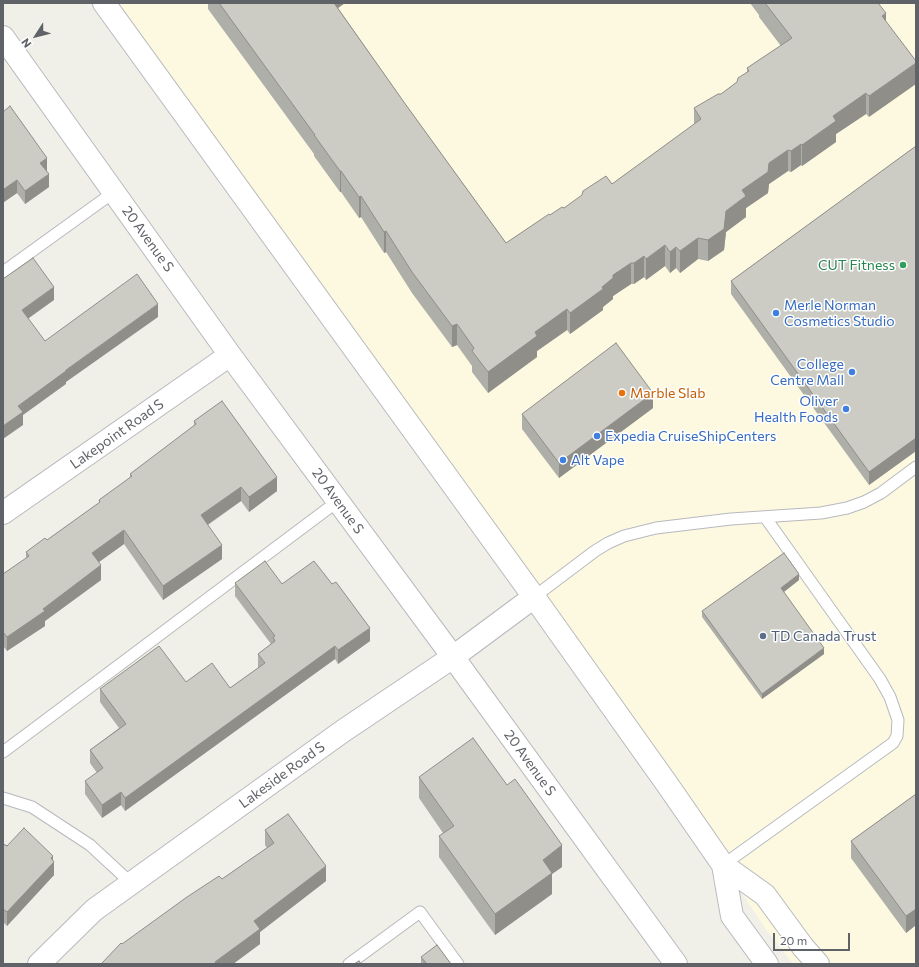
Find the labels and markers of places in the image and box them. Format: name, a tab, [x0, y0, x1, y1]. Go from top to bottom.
place label: CUT Fitness	[818, 257, 895, 273]
marker: CUT Fitness	[898, 260, 908, 270]
place label: Merle Norman Cosmetics Studio	[784, 297, 895, 330]
marker: Merle Norman Cosmetics Studio	[771, 308, 781, 318]
place label: College Centre Mall	[770, 356, 844, 388]
marker: College Centre Mall	[847, 367, 857, 377]
place label: Marble Slab	[630, 385, 705, 401]
marker: Marble Slab	[617, 388, 627, 398]
place label: Oliver Health Foods	[754, 393, 838, 426]
marker: Oliver Health Foods	[841, 404, 851, 414]
place label: Expedia CruiseShipCenters	[605, 428, 776, 444]
marker: Expedia CruiseShipCenters	[592, 431, 602, 441]
place label: Alt Vape	[571, 452, 624, 468]
marker: Alt Vape	[558, 455, 568, 465]
place label: TD Canada Trust	[771, 628, 877, 644]
marker: TD Canada Trust	[758, 631, 768, 641]

